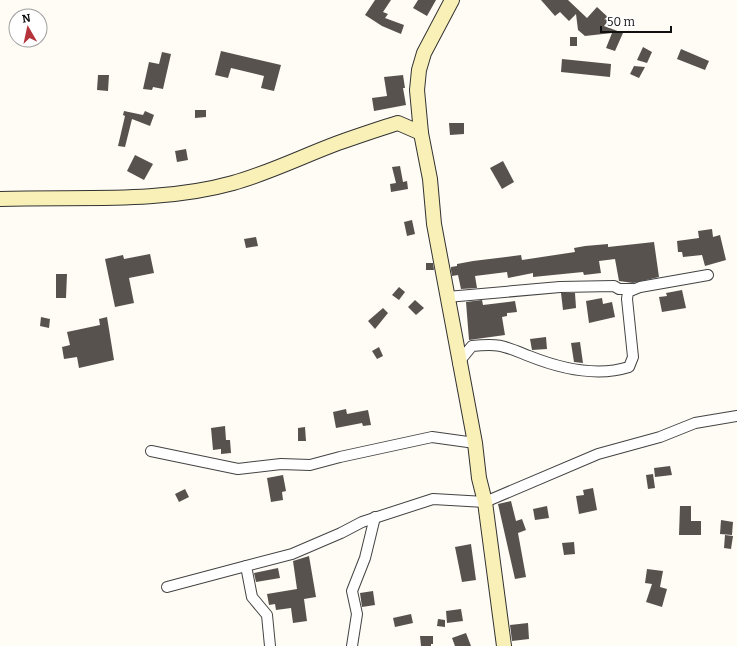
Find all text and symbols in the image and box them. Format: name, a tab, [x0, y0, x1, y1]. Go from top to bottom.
north arrow	[8, 8, 48, 48]
scale bar	[601, 8, 671, 34]
text: N	[21, 11, 32, 26]
text: 50 m	[607, 15, 636, 29]

